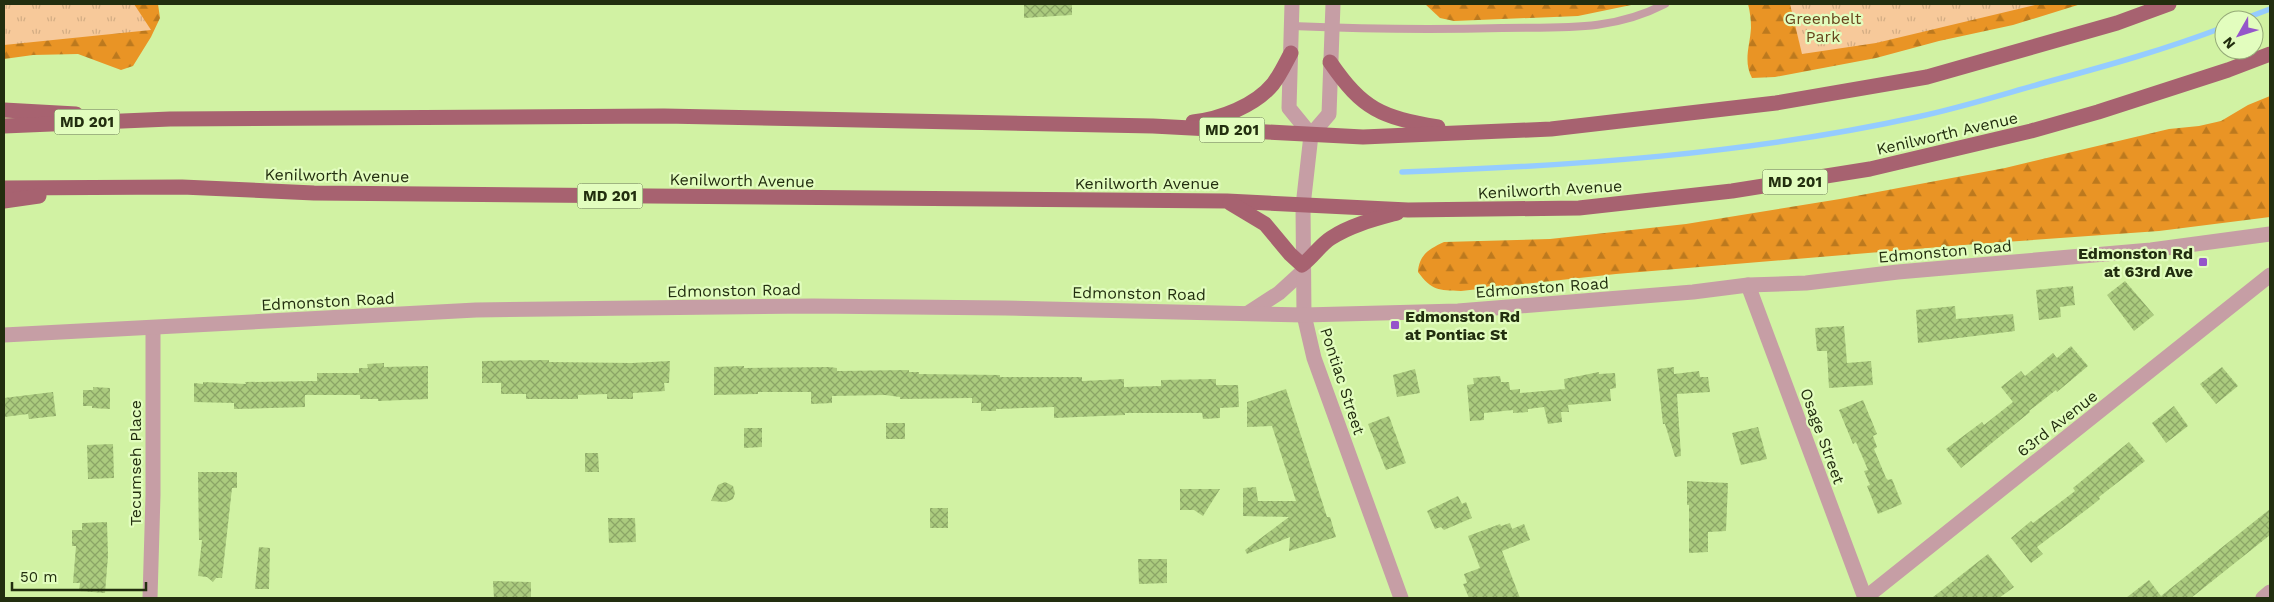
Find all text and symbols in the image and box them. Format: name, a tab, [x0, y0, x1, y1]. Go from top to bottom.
park label: Greenbelt Park	[1785, 9, 1862, 46]
north arrow	[2214, 10, 2264, 60]
text: N	[2219, 34, 2238, 52]
street label: Kenilworth Avenue	[1875, 108, 2020, 159]
road number: MD 201	[54, 110, 120, 134]
road number: MD 201	[1200, 118, 1264, 142]
street label: Kenilworth Avenue	[265, 165, 409, 186]
street label: Kenilworth Avenue	[670, 170, 814, 191]
road number: MD 201	[1762, 170, 1828, 194]
street label: Kenilworth Avenue	[1075, 174, 1219, 193]
street label: Kenilworth Avenue	[1477, 176, 1623, 203]
road number: MD 201	[578, 184, 642, 208]
street label: Edmonston Road	[1878, 236, 2013, 267]
place label: Edmonston Rd at 63rd Ave	[2078, 244, 2193, 281]
marker: Edmonston Rd at 63rd Ave	[2197, 256, 2209, 268]
street label: Edmonston Road	[1475, 273, 1609, 302]
street label: Edmonston Road	[667, 280, 801, 301]
street label: Edmonston Road	[1072, 283, 1206, 304]
street label: Edmonston Road	[261, 289, 395, 314]
place label: Edmonston Rd at Pontiac St	[1405, 307, 1520, 344]
marker: Edmonston Rd at Pontiac St	[1389, 319, 1401, 331]
street label: Pontiac Street	[1316, 325, 1369, 437]
street label: Osage Street	[1796, 386, 1849, 487]
street label: 63rd Avenue	[2013, 386, 2101, 461]
street label: Tecumseh Place	[126, 400, 145, 526]
scale bar	[12, 560, 146, 592]
text: 50 m	[20, 568, 57, 586]

